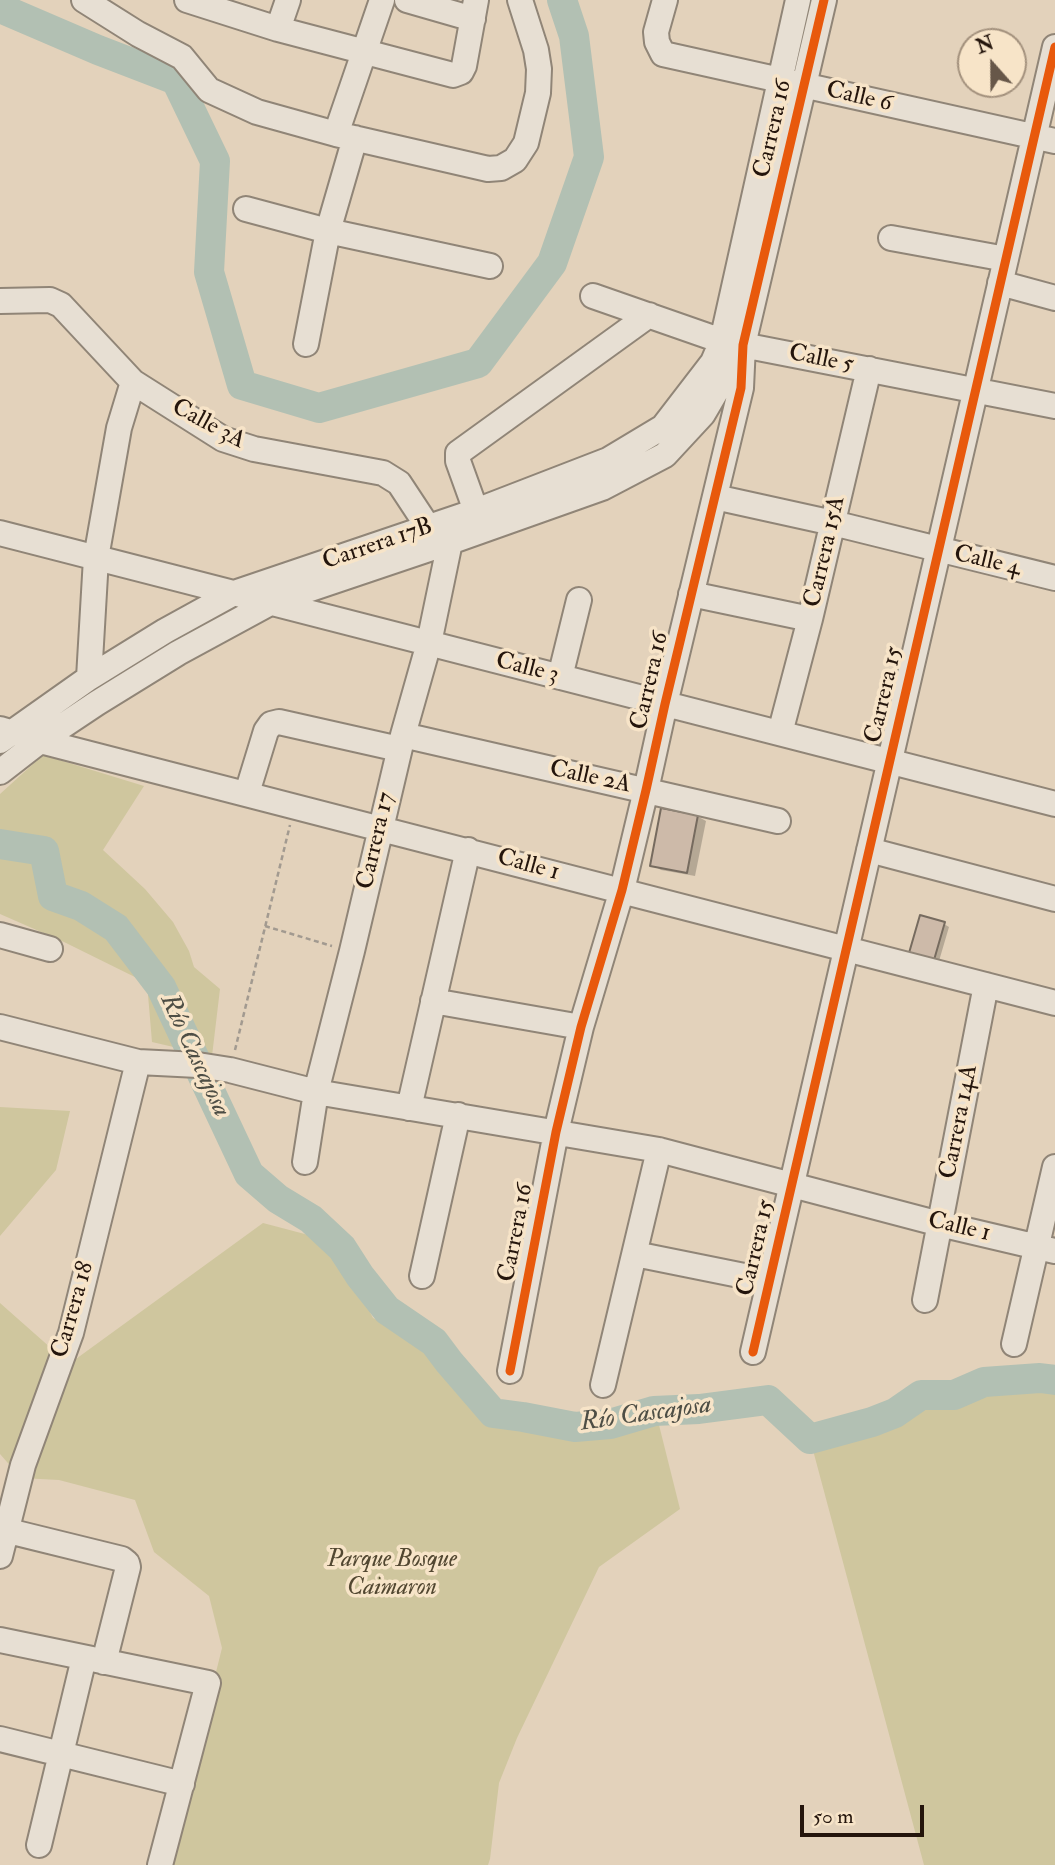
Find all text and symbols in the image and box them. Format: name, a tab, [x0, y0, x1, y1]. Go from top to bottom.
north arrow	[957, 28, 1027, 98]
text: N	[973, 31, 997, 60]
street label: Calle 6	[823, 76, 895, 120]
street label: Carrera 16	[749, 77, 799, 181]
street label: Calle 5	[786, 340, 856, 380]
street label: Calle 3A	[166, 394, 250, 456]
street label: Carrera 15A	[799, 494, 853, 610]
street label: Carrera 17B	[319, 513, 437, 577]
street label: Calle 4	[951, 540, 1023, 584]
street label: Carrera 16	[626, 629, 676, 733]
street label: Carrera 15	[860, 644, 910, 746]
street label: Calle 3	[493, 647, 561, 691]
street label: Calle 2A	[547, 755, 633, 801]
street label: Carrera 17	[352, 790, 402, 892]
street label: Calle 1	[494, 844, 562, 888]
water label: Río Cascajosa	[152, 990, 236, 1122]
street label: Carrera 14A	[935, 1062, 985, 1182]
street label: Carrera 16	[493, 1181, 541, 1285]
street label: Carrera 15	[732, 1197, 782, 1299]
street label: Calle 1	[925, 1207, 993, 1249]
street label: Carrera 18	[47, 1259, 101, 1361]
water label: Río Cascajosa	[579, 1390, 713, 1440]
park label: Parque Bosque Caimaron	[327, 1547, 457, 1603]
scale bar	[803, 1792, 927, 1836]
text: 50 m	[813, 1803, 854, 1830]

